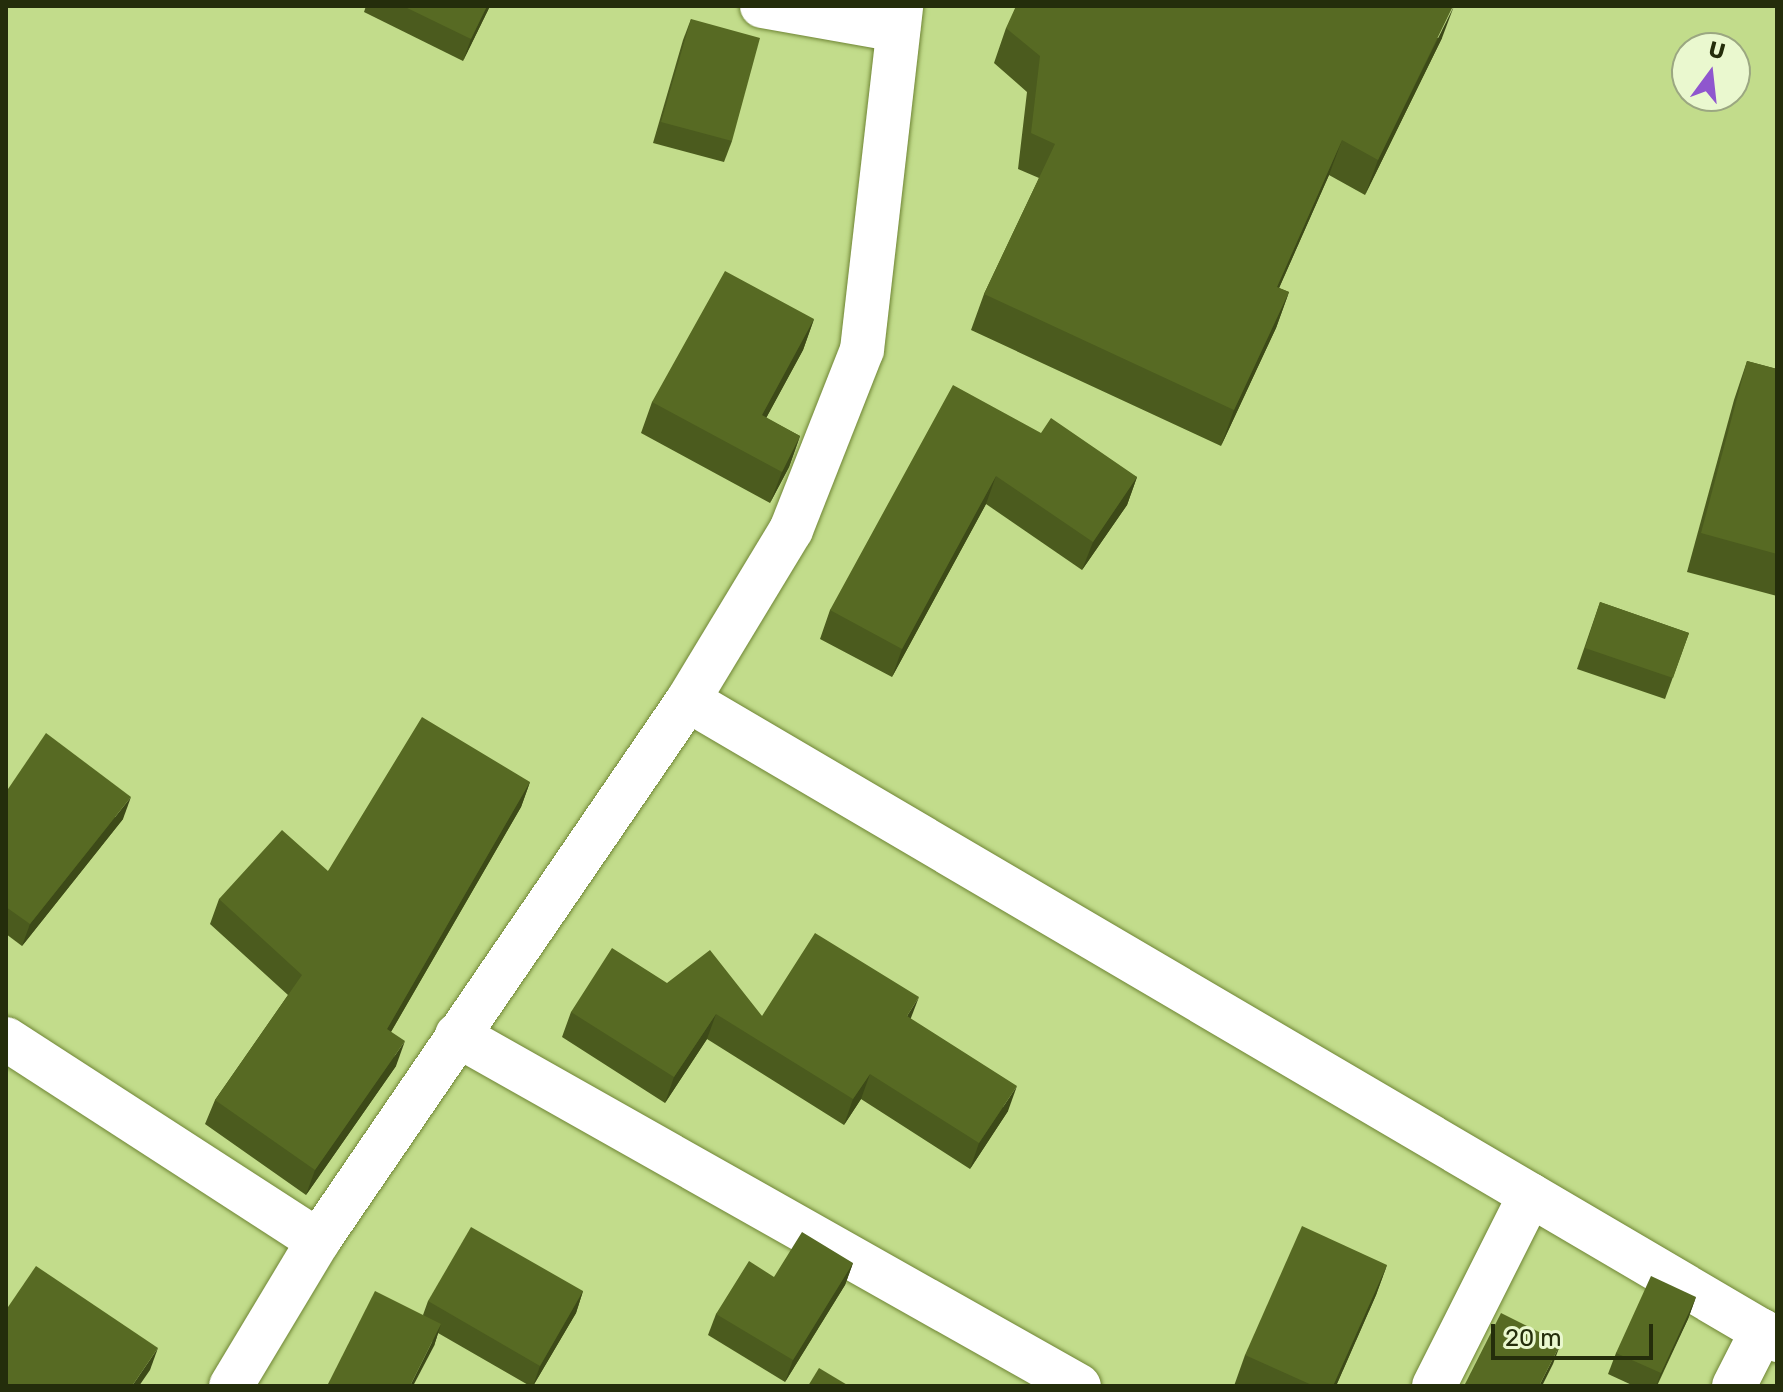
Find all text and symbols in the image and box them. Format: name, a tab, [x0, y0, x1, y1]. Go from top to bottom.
north arrow	[1671, 32, 1751, 112]
text: U	[1706, 35, 1728, 65]
scale bar	[1495, 1308, 1657, 1358]
text: 20 m	[1505, 1324, 1562, 1352]

